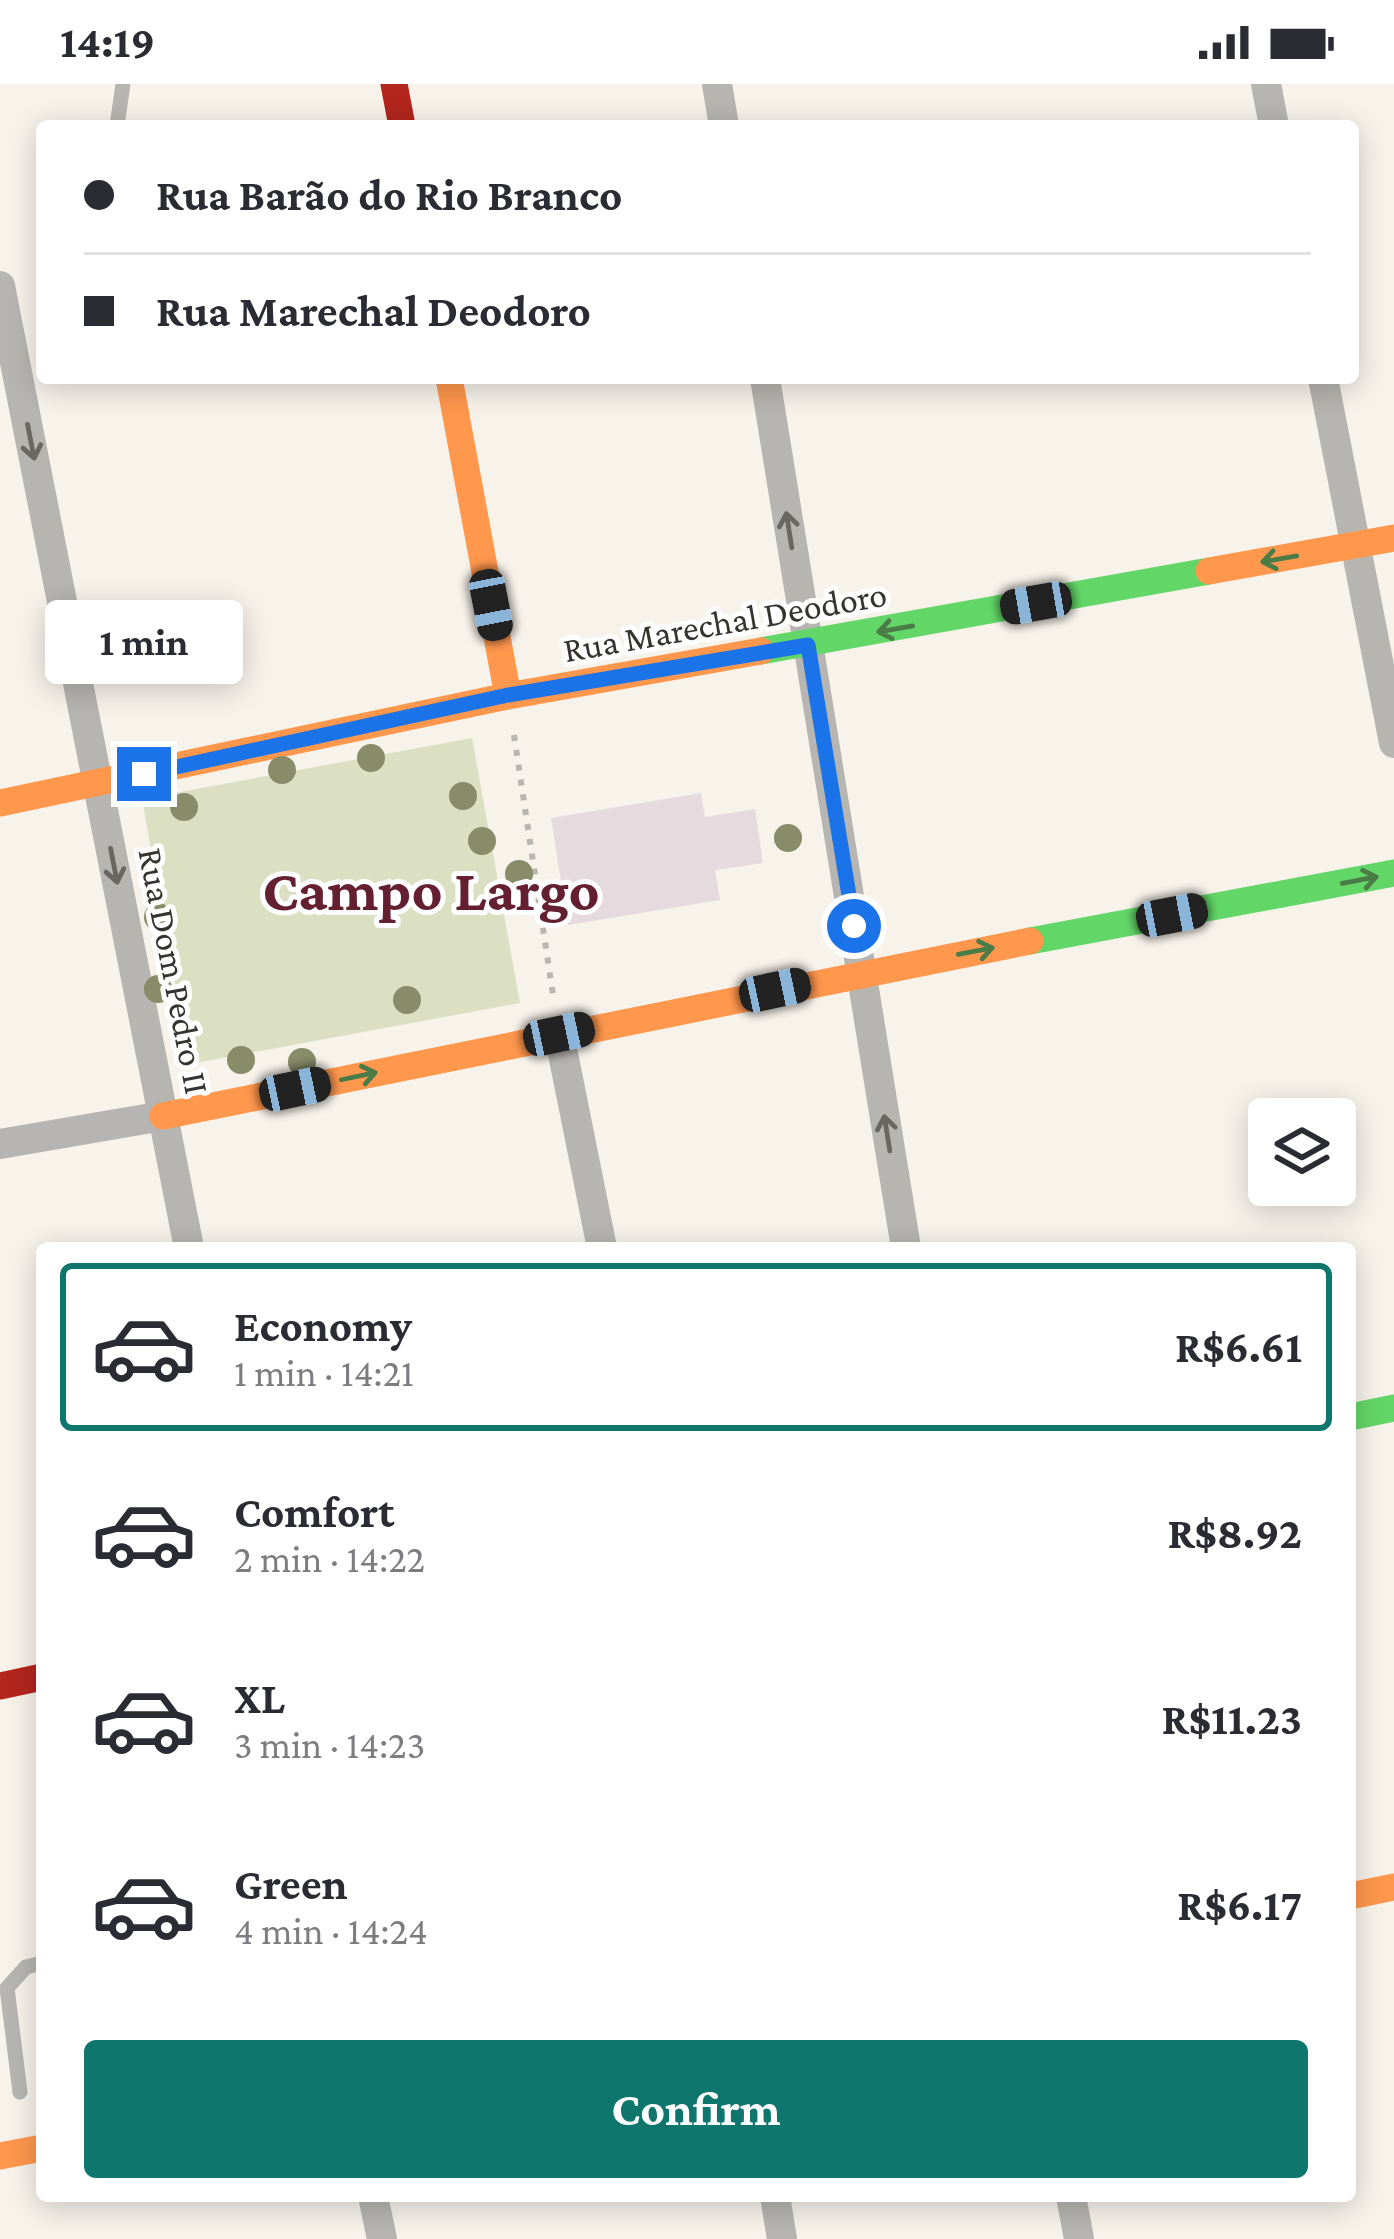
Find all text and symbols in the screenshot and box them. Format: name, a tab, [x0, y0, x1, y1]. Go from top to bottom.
text: 14:19	[60, 17, 155, 67]
text: Rua Barão do Rio Branco	[156, 170, 622, 220]
text: Rua Marechal Deodoro	[156, 286, 591, 336]
one-way arrow	[21, 421, 43, 460]
one-way arrow	[777, 511, 800, 550]
one-way arrow	[1260, 548, 1299, 571]
car	[466, 566, 516, 644]
street label: Rua Marechal Deodoro	[560, 574, 890, 670]
car	[997, 579, 1075, 627]
callout: 1 min	[45, 600, 243, 684]
one-way arrow	[877, 619, 916, 641]
text: 1 min	[100, 620, 188, 663]
route end	[117, 747, 171, 801]
street label: Rua Dom Pedro II	[131, 844, 217, 1098]
one-way arrow	[104, 845, 126, 884]
district label: Campo Largo	[262, 856, 600, 923]
one-way arrow	[1340, 868, 1379, 890]
car	[1133, 890, 1211, 940]
route start	[827, 899, 881, 953]
one-way arrow	[956, 939, 995, 961]
car	[736, 965, 814, 1015]
car	[520, 1009, 598, 1059]
one-way arrow	[340, 1063, 378, 1086]
car	[256, 1064, 334, 1114]
map controls	[1248, 1098, 1356, 1206]
button: layers	[1248, 1098, 1356, 1206]
one-way arrow	[875, 1114, 898, 1153]
icon: car	[90, 1293, 198, 1401]
text: Economy	[234, 1301, 412, 1351]
text: R$6.61	[1175, 1322, 1302, 1372]
text: 1 min · 14:21	[234, 1351, 414, 1394]
icon: car	[90, 1479, 198, 1587]
text: Comfort	[234, 1487, 395, 1537]
text: R$8.92	[1167, 1508, 1302, 1558]
text: 2 min · 14:22	[234, 1537, 425, 1580]
icon: car	[90, 1665, 198, 1773]
text: XL	[234, 1673, 285, 1723]
text: R$11.23	[1161, 1694, 1302, 1744]
text: 3 min · 14:23	[234, 1723, 425, 1766]
icon: car	[90, 1851, 198, 1959]
text: Green	[234, 1859, 348, 1909]
text: R$6.17	[1177, 1880, 1302, 1930]
text: 4 min · 14:24	[234, 1909, 428, 1952]
button: Confirm	[84, 2040, 1308, 2178]

